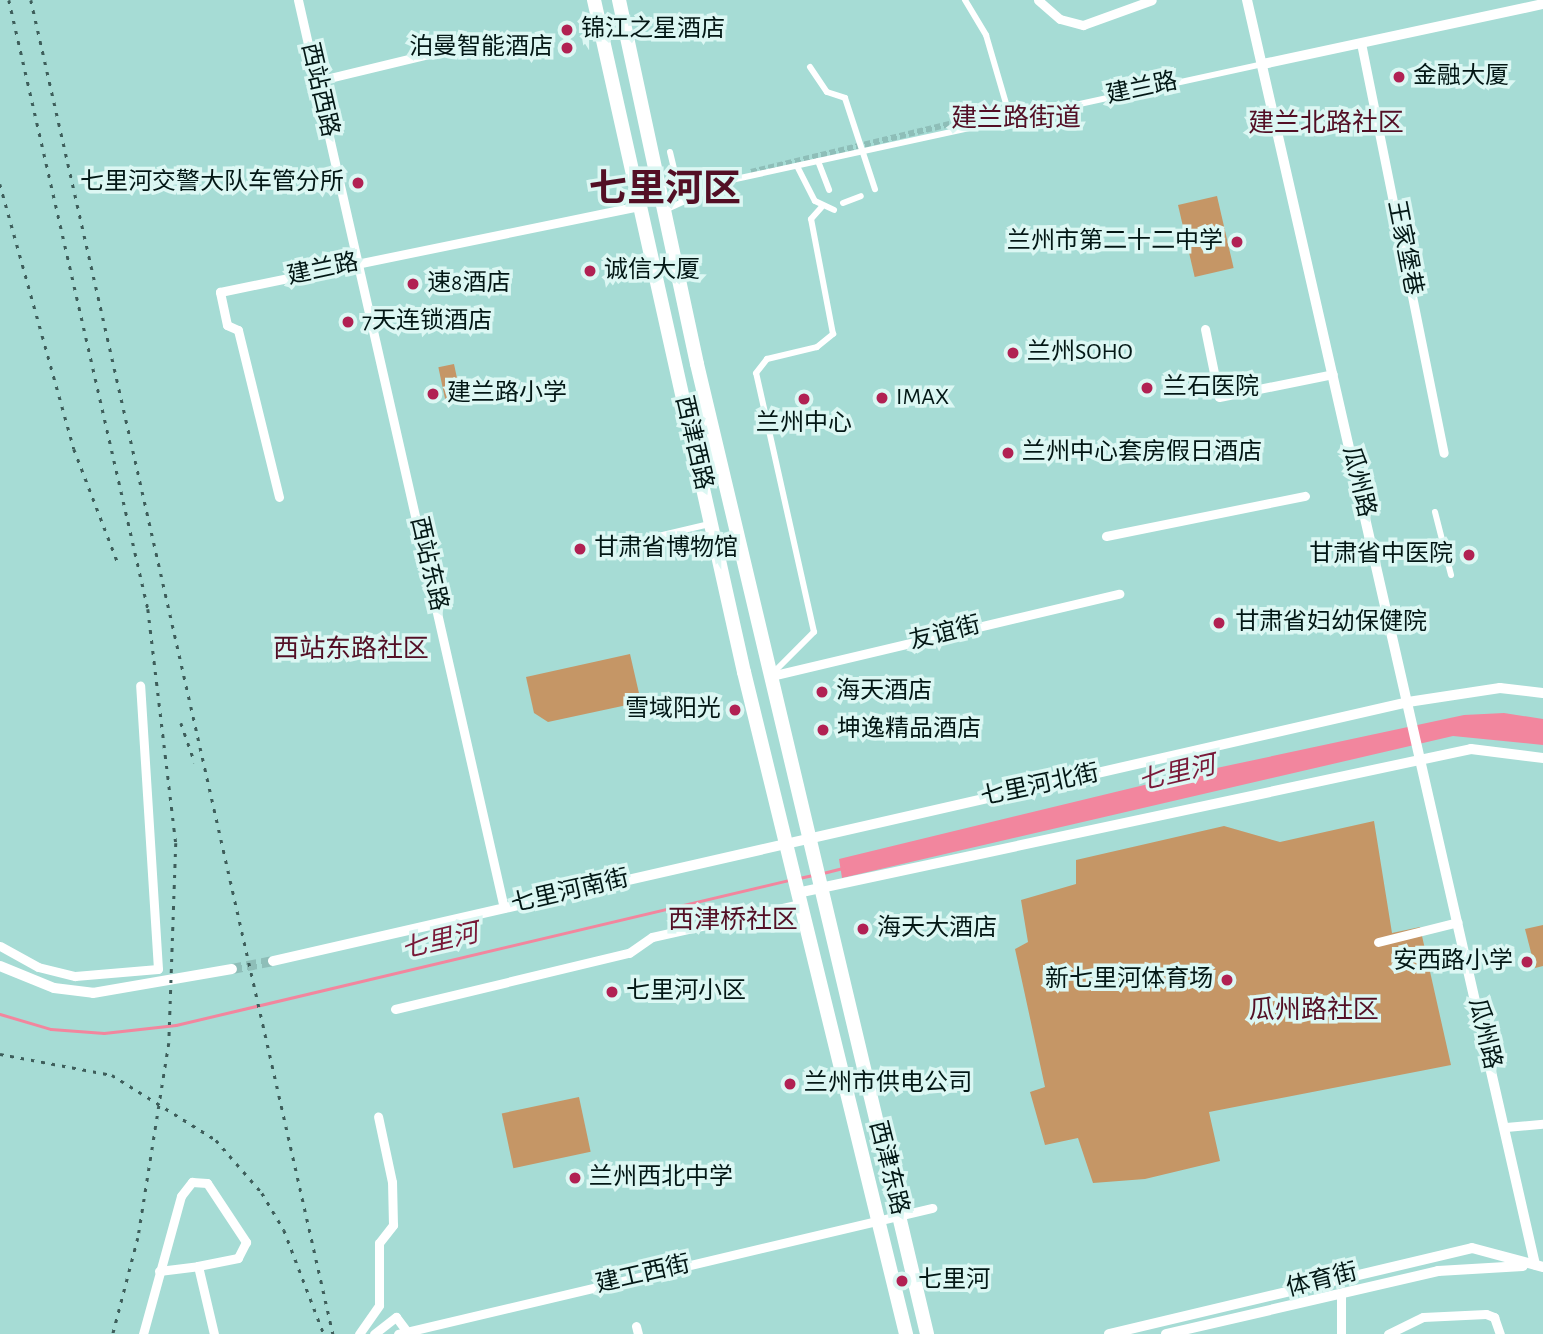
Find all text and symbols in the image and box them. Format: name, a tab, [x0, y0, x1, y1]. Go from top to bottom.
place label: 锦江之星酒店	[581, 16, 725, 44]
marker: 锦江之星酒店	[559, 22, 575, 38]
place label: 泊曼智能酒店	[409, 34, 553, 62]
street label: 西站西路	[294, 40, 344, 140]
marker: 泊曼智能酒店	[559, 40, 575, 56]
place label: 金融大厦	[1413, 63, 1509, 91]
street label: 建兰路	[1104, 67, 1180, 111]
marker: 金融大厦	[1391, 69, 1407, 85]
district label: 建兰路街道	[951, 103, 1081, 135]
district label: 建兰北路社区	[1248, 108, 1404, 140]
district label: 七里河区	[589, 168, 741, 214]
place label: 七里河交警大队车管分所	[80, 169, 344, 197]
marker: 七里河交警大队车管分所	[350, 175, 366, 191]
street label: 王家堡巷	[1381, 198, 1427, 298]
place label: 兰州市第二十二中学	[1007, 228, 1223, 256]
marker: 兰州市第二十二中学	[1229, 234, 1245, 250]
street label: 建兰路	[285, 248, 361, 292]
place label: 诚信大厦	[604, 257, 700, 285]
marker: 诚信大厦	[582, 263, 598, 279]
place label: 速8酒店	[427, 270, 510, 298]
marker: 速8酒店	[405, 276, 421, 292]
place label: 7天连锁酒店	[362, 308, 492, 336]
marker: 7天连锁酒店	[340, 314, 356, 330]
place label: 兰州SOHO	[1027, 339, 1133, 367]
marker: 兰州SOHO	[1005, 345, 1021, 361]
place label: 兰石医院	[1163, 374, 1259, 402]
marker: 兰石医院	[1137, 378, 1157, 398]
place label: 建兰路小学	[447, 380, 567, 408]
place label: IMAX	[896, 384, 949, 412]
marker: 建兰路小学	[425, 386, 441, 402]
marker: IMAX	[874, 390, 890, 406]
marker: 兰州中心	[796, 391, 812, 407]
street label: 西津西路	[668, 393, 718, 493]
place label: 兰州中心	[756, 410, 852, 438]
place label: 兰州中心套房假日酒店	[1022, 439, 1262, 467]
street label: 瓜州路	[1336, 444, 1380, 520]
marker: 兰州中心套房假日酒店	[1000, 445, 1016, 461]
street label: 西站东路	[403, 514, 453, 614]
place label: 甘肃省博物馆	[594, 535, 738, 563]
marker: 甘肃省博物馆	[572, 541, 588, 557]
place label: 甘肃省中医院	[1309, 541, 1453, 569]
marker: 甘肃省中医院	[1459, 545, 1479, 565]
place label: 甘肃省妇幼保健院	[1235, 609, 1427, 637]
street label: 友谊街	[907, 611, 983, 657]
marker: 甘肃省妇幼保健院	[1209, 613, 1229, 633]
district label: 西站东路社区	[273, 634, 429, 666]
place label: 海天酒店	[836, 678, 932, 706]
marker: 海天酒店	[814, 684, 830, 700]
place label: 雪域阳光	[625, 696, 721, 724]
marker: 雪域阳光	[727, 702, 743, 718]
place label: 坤逸精品酒店	[837, 716, 981, 744]
marker: 坤逸精品酒店	[815, 722, 831, 738]
water label: 七里河	[1135, 750, 1219, 798]
street label: 七里河北街	[978, 759, 1102, 813]
street label: 七里河南街	[508, 864, 632, 920]
district label: 西津桥社区	[668, 905, 798, 937]
place label: 海天大酒店	[877, 915, 997, 943]
water label: 七里河	[398, 918, 482, 966]
marker: 海天大酒店	[855, 921, 871, 937]
place label: 安西路小学	[1393, 948, 1513, 976]
marker: 安西路小学	[1519, 954, 1535, 970]
place label: 新七里河体育场	[1045, 966, 1213, 994]
marker: 新七里河体育场	[1219, 972, 1235, 988]
place label: 七里河小区	[626, 978, 746, 1006]
marker: 七里河小区	[604, 984, 620, 1000]
district label: 瓜州路社区	[1249, 995, 1379, 1027]
street label: 瓜州路	[1462, 996, 1506, 1072]
place label: 兰州市供电公司	[804, 1070, 972, 1098]
marker: 兰州市供电公司	[782, 1076, 798, 1092]
street label: 西津东路	[862, 1118, 914, 1218]
place label: 兰州西北中学	[589, 1164, 733, 1192]
marker: 兰州西北中学	[567, 1170, 583, 1186]
street label: 建工西街	[593, 1250, 693, 1300]
street label: 体育街	[1284, 1258, 1360, 1304]
place label: 七里河	[918, 1267, 990, 1295]
marker: 七里河	[892, 1271, 912, 1291]

